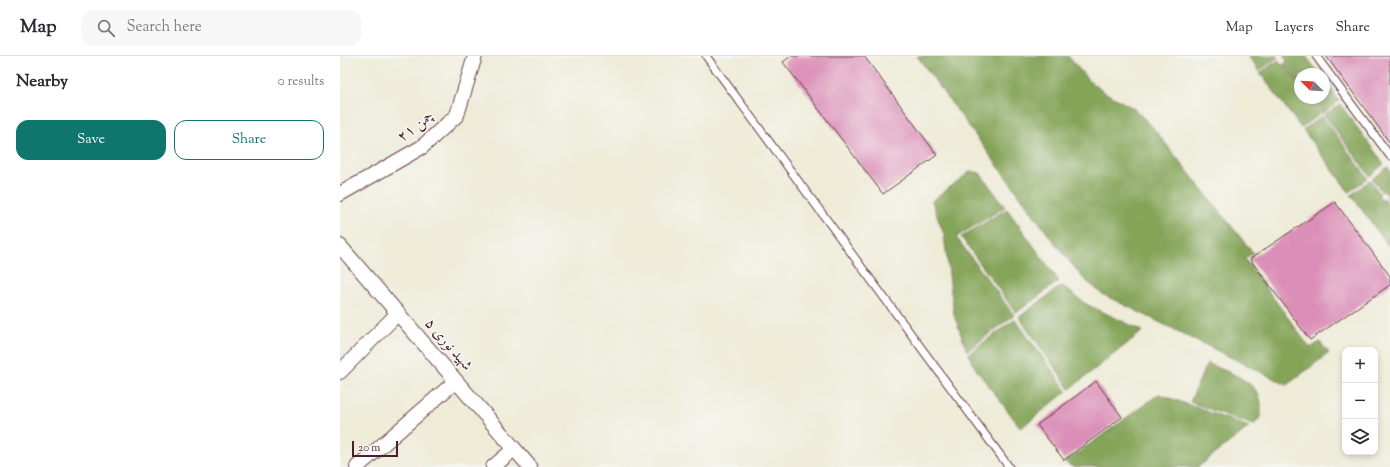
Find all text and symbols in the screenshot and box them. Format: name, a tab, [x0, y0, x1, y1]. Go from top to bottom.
search box	[81, 10, 361, 46]
text: Map	[20, 14, 57, 41]
icon: search	[95, 17, 117, 39]
text: Search here	[127, 17, 202, 38]
text: Map	[1226, 18, 1253, 38]
text: Layers	[1275, 18, 1313, 38]
text: Share	[1335, 18, 1370, 38]
north arrow	[1294, 68, 1330, 104]
text: Nearby	[16, 70, 68, 94]
text: 0 results	[278, 73, 324, 91]
street label: چمن ۲۱	[393, 106, 439, 148]
button: Save	[16, 120, 166, 160]
button: Share	[174, 120, 324, 160]
street label: شهید نوری ۵	[419, 314, 477, 376]
map controls	[1342, 347, 1378, 455]
button: +	[1342, 347, 1378, 383]
button: −	[1342, 383, 1378, 419]
button: layers	[1342, 419, 1378, 455]
scale bar	[352, 439, 398, 458]
text: 20 m	[358, 440, 380, 456]

